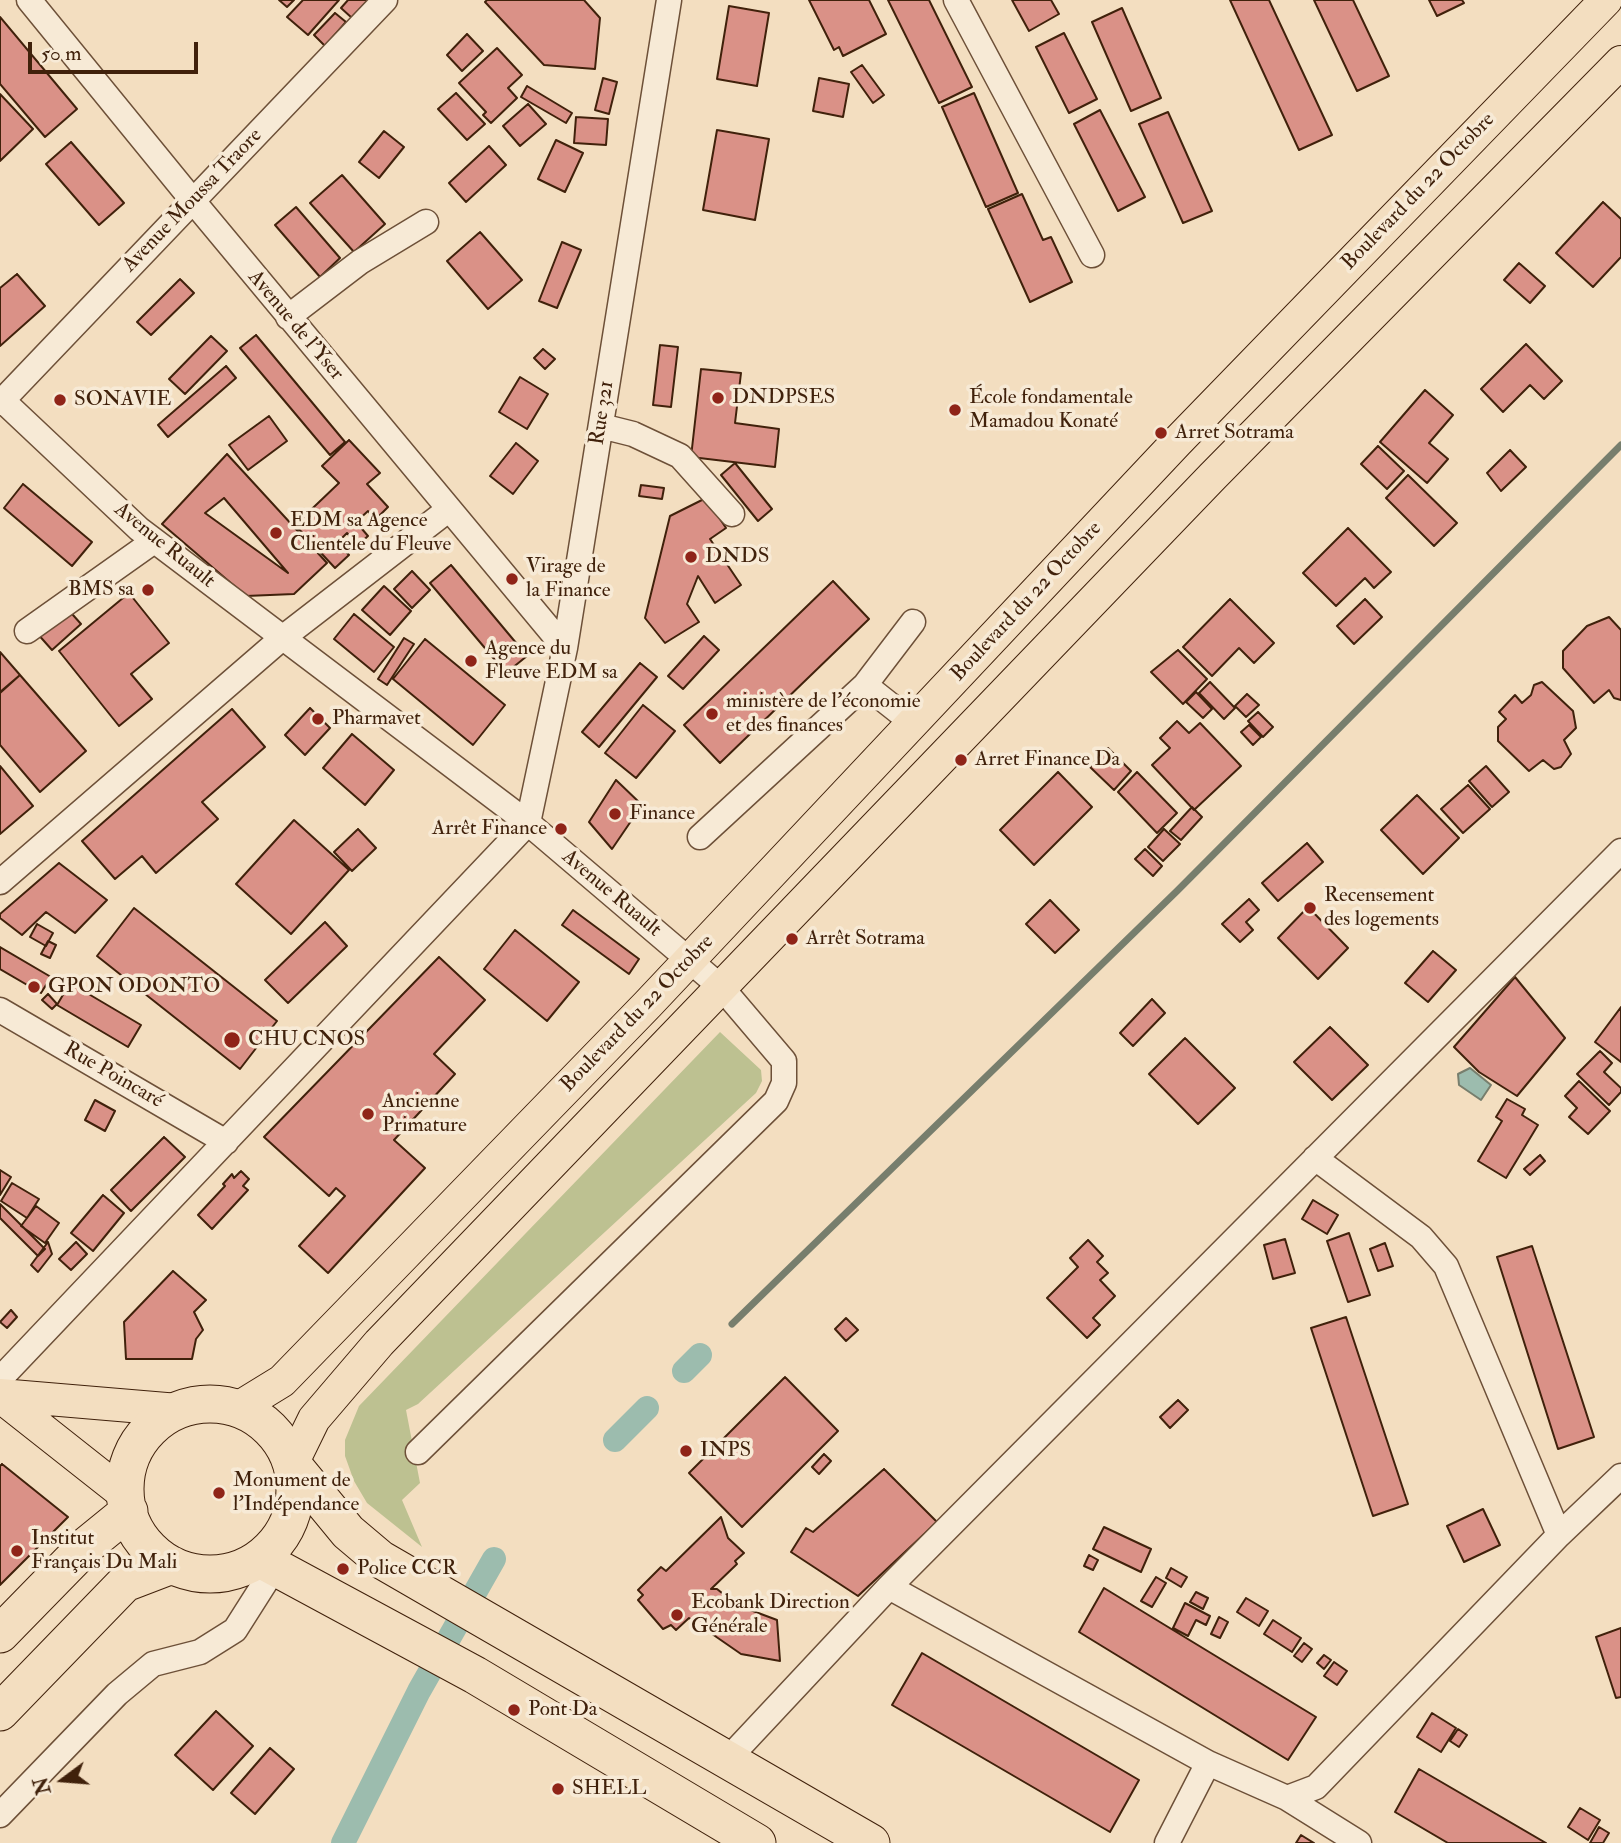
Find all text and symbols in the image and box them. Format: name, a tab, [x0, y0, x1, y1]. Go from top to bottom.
scale bar	[32, 28, 201, 72]
text: 50 m	[41, 40, 82, 67]
street label: Boulevard du 22 Octobre	[1337, 108, 1501, 276]
street label: Avenue Moussa Traore	[118, 124, 268, 278]
street label: Avenue de l'Yser	[242, 266, 348, 386]
street label: Rue 321	[585, 379, 621, 447]
place label: DNDPSES	[732, 385, 835, 411]
place label: École fondamentale Mamadou Konaté	[969, 385, 1133, 435]
place label: SONAVIE	[74, 387, 171, 413]
marker: DNDPSES	[710, 390, 726, 406]
marker: SONAVIE	[52, 392, 68, 408]
marker: École fondamentale Mamadou Konaté	[947, 402, 963, 418]
place label: Arret Sotrama	[1175, 420, 1294, 446]
marker: Arret Sotrama	[1153, 425, 1169, 441]
street label: Avenue Ruault	[108, 498, 220, 594]
place label: EDM sa Agence Clientele du Fleuve	[290, 508, 451, 558]
street label: Boulevard du 22 Octobre	[946, 517, 1108, 687]
marker: EDM sa Agence Clientele du Fleuve	[268, 525, 284, 541]
place label: DNDS	[705, 544, 769, 570]
marker: DNDS	[683, 549, 699, 565]
place label: Virage de la Finance	[526, 554, 611, 604]
marker: Virage de la Finance	[504, 571, 520, 587]
place label: BMS sa	[68, 577, 134, 603]
marker: BMS sa	[140, 582, 156, 598]
place label: Agence du Fleuve EDM sa	[485, 636, 618, 686]
marker: Agence du Fleuve EDM sa	[463, 653, 479, 669]
place label: ministère de l'économie et des finances	[726, 689, 921, 739]
place label: Pharmavet	[332, 706, 421, 732]
marker: ministère de l'économie et des finances	[704, 706, 720, 722]
marker: Pharmavet	[310, 711, 326, 727]
place label: Arret Finance Da	[975, 747, 1120, 773]
marker: Arret Finance Da	[953, 752, 969, 768]
place label: Finance	[629, 801, 695, 827]
marker: Finance	[607, 806, 623, 822]
place label: Arrêt Finance	[432, 816, 547, 842]
marker: Arrêt Finance	[553, 821, 569, 837]
street label: Avenue Ruault	[556, 845, 666, 943]
place label: Recensement des logements	[1324, 883, 1439, 933]
marker: Recensement des logements	[1302, 900, 1318, 916]
place label: Arrêt Sotrama	[806, 926, 925, 952]
street label: Boulevard du 22 Octobre	[556, 930, 720, 1098]
marker: Arrêt Sotrama	[784, 931, 800, 947]
place label: GPON ODONTO	[48, 974, 220, 1000]
marker: GPON ODONTO	[26, 979, 42, 995]
place label: CHU CNOS	[248, 1027, 365, 1053]
marker: CHU CNOS	[222, 1030, 242, 1050]
street label: Rue Poincaré	[59, 1037, 167, 1115]
place label: Ancienne Primature	[382, 1089, 467, 1139]
marker: Ancienne Primature	[360, 1106, 376, 1122]
place label: INPS	[700, 1438, 751, 1464]
marker: INPS	[678, 1443, 694, 1459]
place label: Monument de l'Indépendance	[233, 1468, 359, 1518]
marker: Monument de l'Indépendance	[211, 1485, 227, 1501]
place label: Institut Français Du Mali	[31, 1526, 177, 1576]
marker: Institut Français Du Mali	[9, 1543, 25, 1559]
place label: Police CCR	[357, 1556, 457, 1582]
marker: Police CCR	[335, 1561, 351, 1577]
place label: Ecobank Direction Générale	[691, 1590, 850, 1640]
marker: Ecobank Direction Générale	[669, 1607, 685, 1623]
place label: Pont Da	[528, 1697, 597, 1723]
marker: Pont Da	[506, 1702, 522, 1718]
north arrow	[28, 1745, 98, 1815]
text: N	[29, 1774, 57, 1797]
place label: SHELL	[572, 1776, 646, 1802]
marker: SHELL	[550, 1781, 566, 1797]

